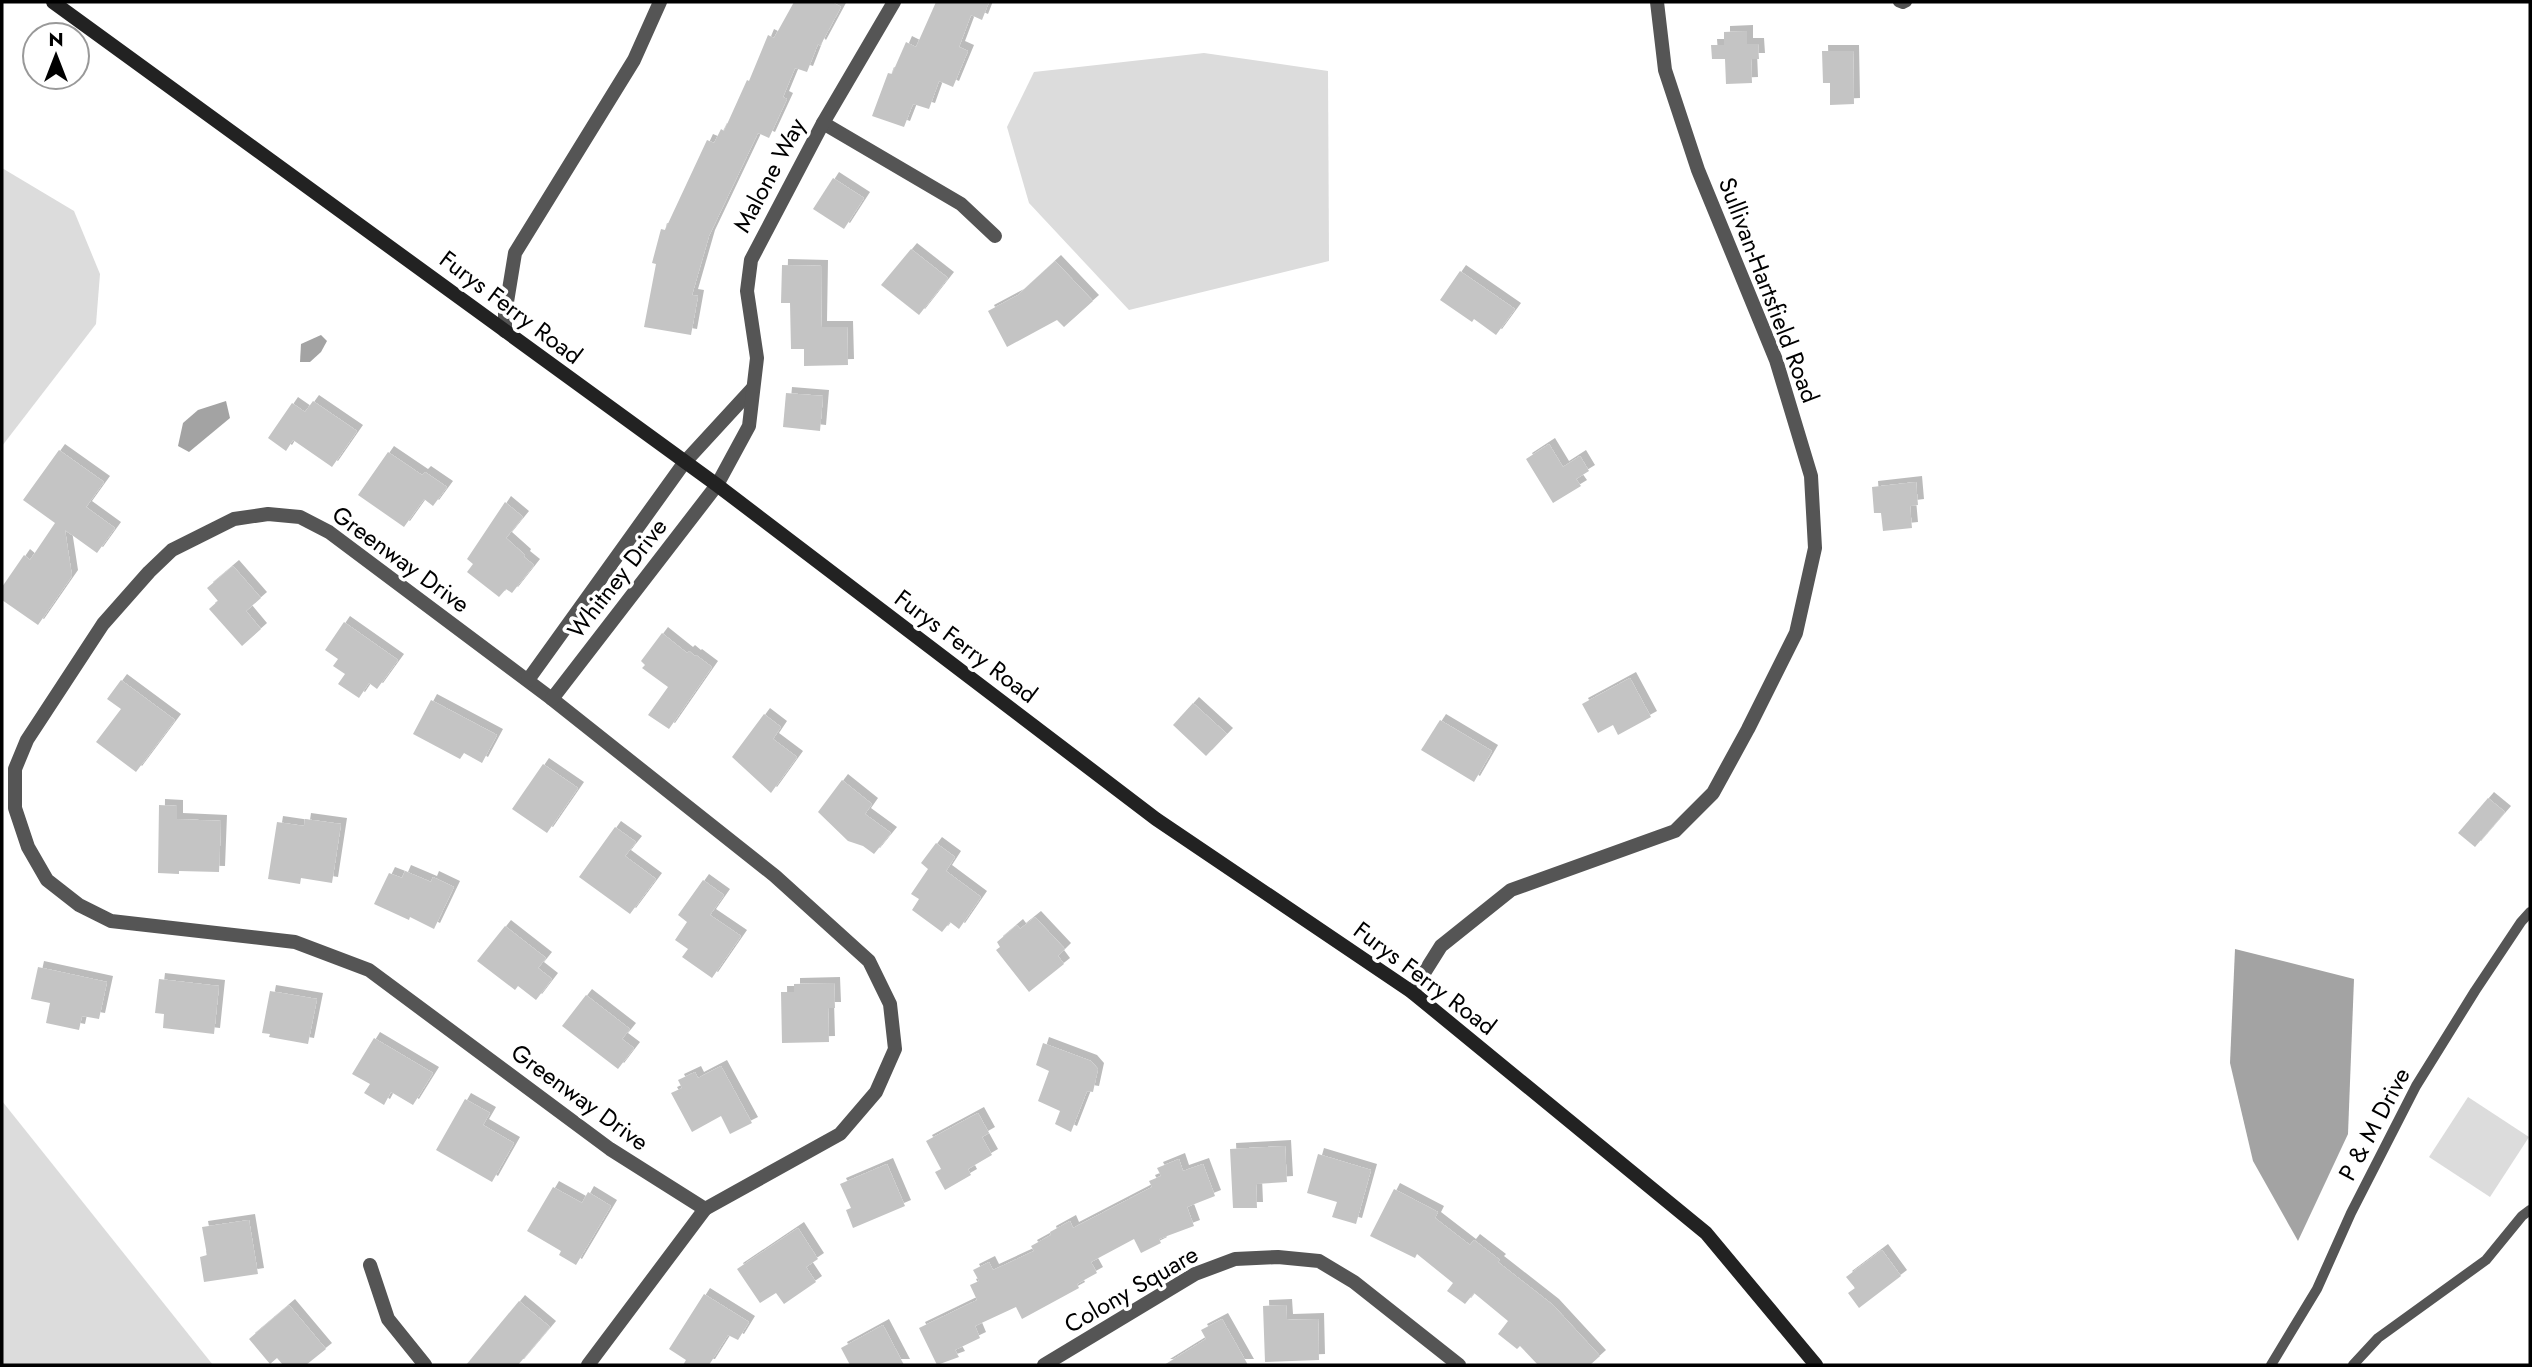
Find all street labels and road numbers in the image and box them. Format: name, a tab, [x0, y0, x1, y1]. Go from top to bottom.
street label: Malone Way	[724, 111, 814, 238]
street label: Sullivan-Hartsfield Road	[1710, 172, 1828, 408]
street label: Furys Ferry Road	[432, 242, 590, 372]
street label: Greenway Drive	[325, 497, 477, 621]
street label: Whitney Drive	[559, 510, 675, 646]
street label: Furys Ferry Road	[887, 581, 1045, 711]
street label: Furys Ferry Road	[1346, 913, 1504, 1043]
street label: Greenway Drive	[504, 1035, 656, 1159]
street label: P & M Drive	[2329, 1061, 2419, 1187]
street label: Colony Square	[1057, 1236, 1205, 1342]

